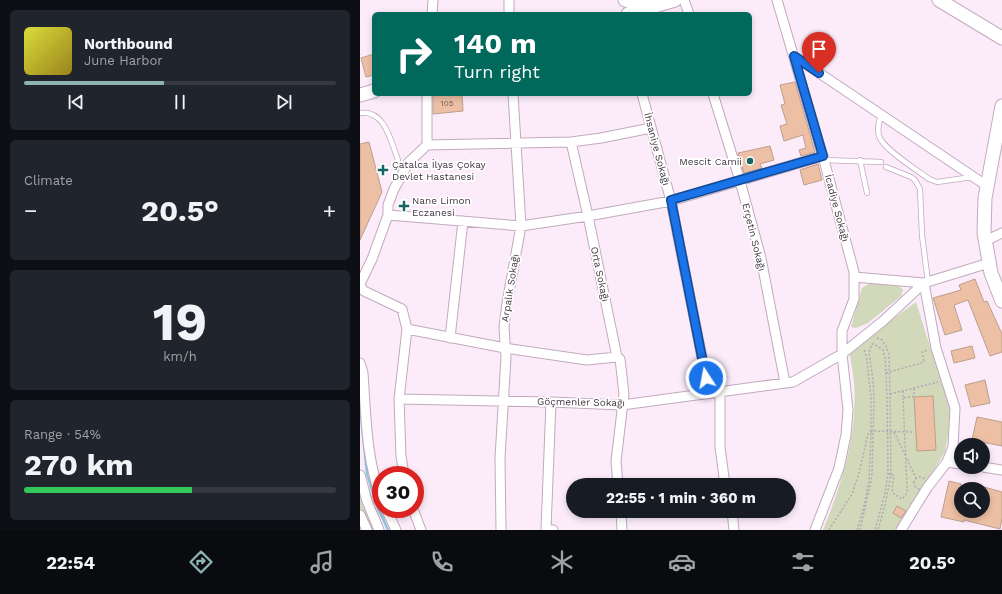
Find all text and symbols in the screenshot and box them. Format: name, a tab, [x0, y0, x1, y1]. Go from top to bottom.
text: 140 m	[454, 27, 537, 60]
icon: right	[388, 28, 440, 80]
pin	[802, 32, 836, 73]
text: Northbound	[84, 35, 173, 53]
icon: arrive	[808, 38, 830, 60]
text: June Harbor	[84, 53, 163, 68]
text: Turn right	[454, 61, 540, 82]
icon: previous	[65, 91, 87, 113]
icon: pause	[169, 91, 191, 113]
icon: next	[273, 91, 295, 113]
house number: 105	[441, 99, 454, 108]
street label: İhsaniye Sokağı	[642, 111, 672, 187]
place label: Mescit Camii	[679, 156, 742, 167]
marker: Mescit Camii	[745, 156, 755, 166]
place label: Çatalca İlyas Çokay Devlet Hastanesi	[392, 159, 487, 182]
marker: Çatalca İlyas Çokay Devlet Hastanesi	[377, 164, 389, 176]
text: Climate	[24, 173, 73, 188]
street label: İcadiye Sokağı	[823, 173, 851, 243]
text: 20.5°	[141, 193, 219, 228]
place label: Nane Limon Eczanesi	[412, 195, 471, 218]
text: −	[24, 198, 37, 223]
text: +	[323, 198, 336, 223]
marker: Nane Limon Eczanesi	[399, 201, 409, 211]
street label: Erçetin Sokağı	[740, 202, 768, 272]
street label: Orta Sokağı	[589, 246, 611, 302]
street label: Arpalık Sokağı	[499, 253, 521, 323]
text: 19	[153, 292, 207, 353]
text: km/h	[163, 349, 197, 364]
position arrow	[685, 357, 727, 399]
street label: Göçmenler Sokağı	[537, 396, 625, 408]
text: Range · 54%	[24, 427, 101, 442]
map controls	[954, 438, 990, 518]
button: sound	[954, 438, 990, 474]
text: 270 km	[24, 447, 134, 482]
speed limit sign: 30	[372, 466, 424, 518]
button: search	[954, 482, 990, 518]
text: 22:55 · 1 min · 360 m	[606, 489, 756, 507]
icon: directions	[187, 548, 215, 576]
icon: music	[308, 548, 336, 576]
icon: phone	[428, 548, 456, 576]
icon: climate	[548, 548, 576, 576]
icon: car	[668, 548, 696, 576]
icon: filters	[789, 548, 817, 576]
text: 22:54	[46, 552, 95, 573]
text: 20.5°	[909, 552, 956, 573]

